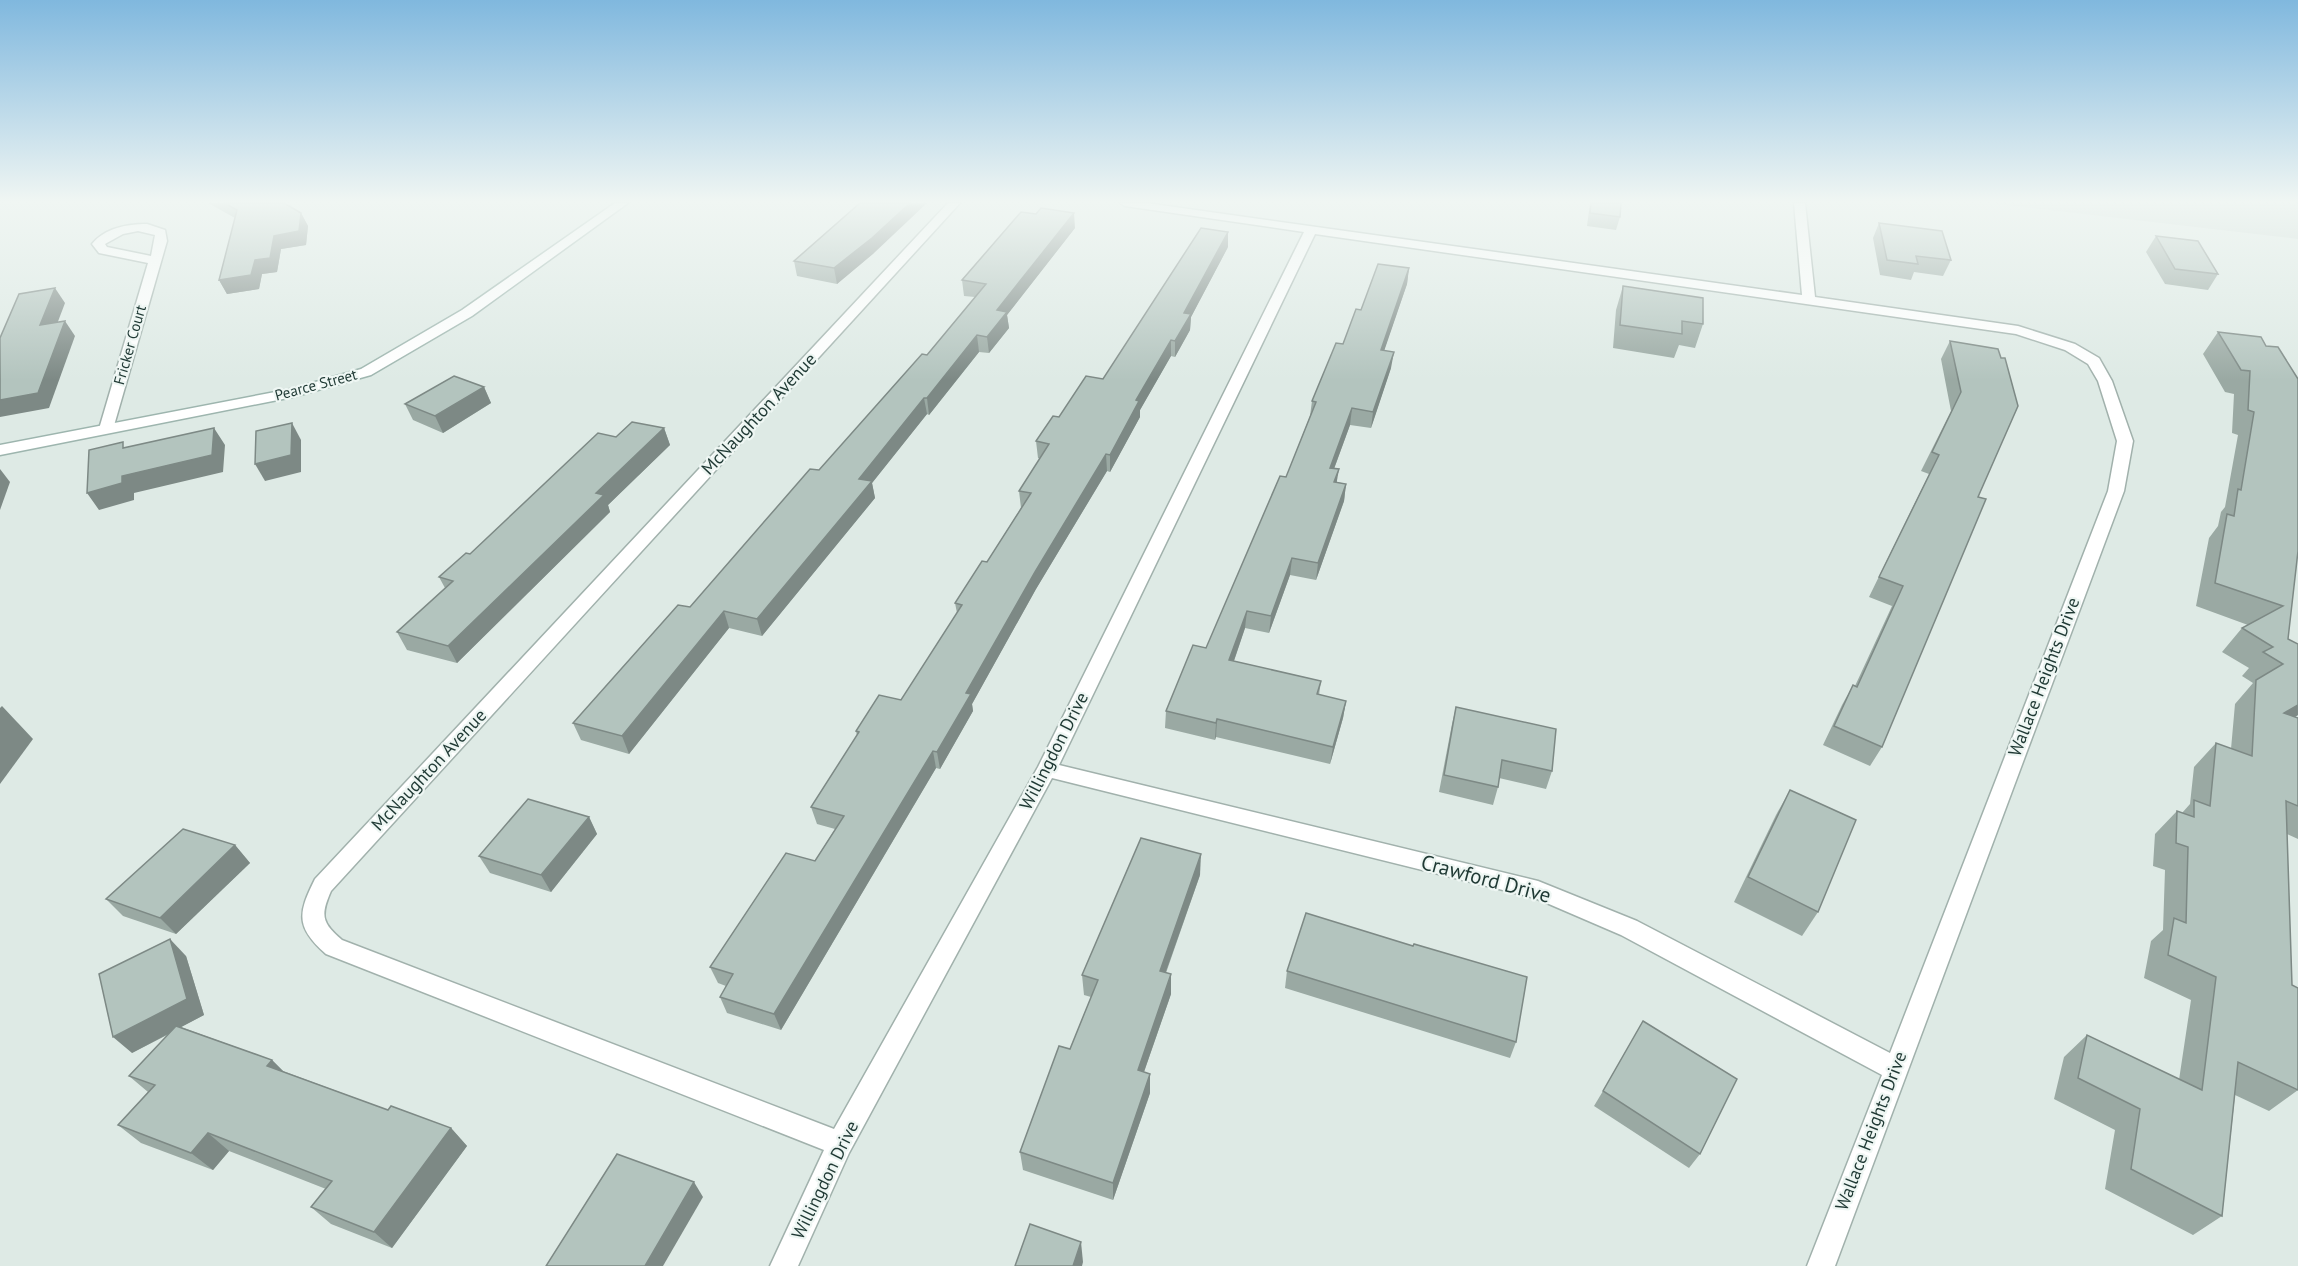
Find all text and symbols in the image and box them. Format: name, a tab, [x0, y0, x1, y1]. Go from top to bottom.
street label: Fricker Court	[109, 303, 150, 387]
street label: McNaughton Avenue	[696, 348, 821, 479]
street label: Pearce Street	[273, 364, 359, 405]
street label: Wallace Heights Drive	[2003, 594, 2084, 760]
street label: Willingdon Drive	[1014, 688, 1093, 813]
street label: McNaughton Avenue	[366, 704, 491, 835]
street label: Crawford Drive	[1418, 848, 1554, 909]
street label: Wallace Heights Drive	[1830, 1048, 1911, 1214]
street label: Willingdon Drive	[786, 1117, 863, 1243]

